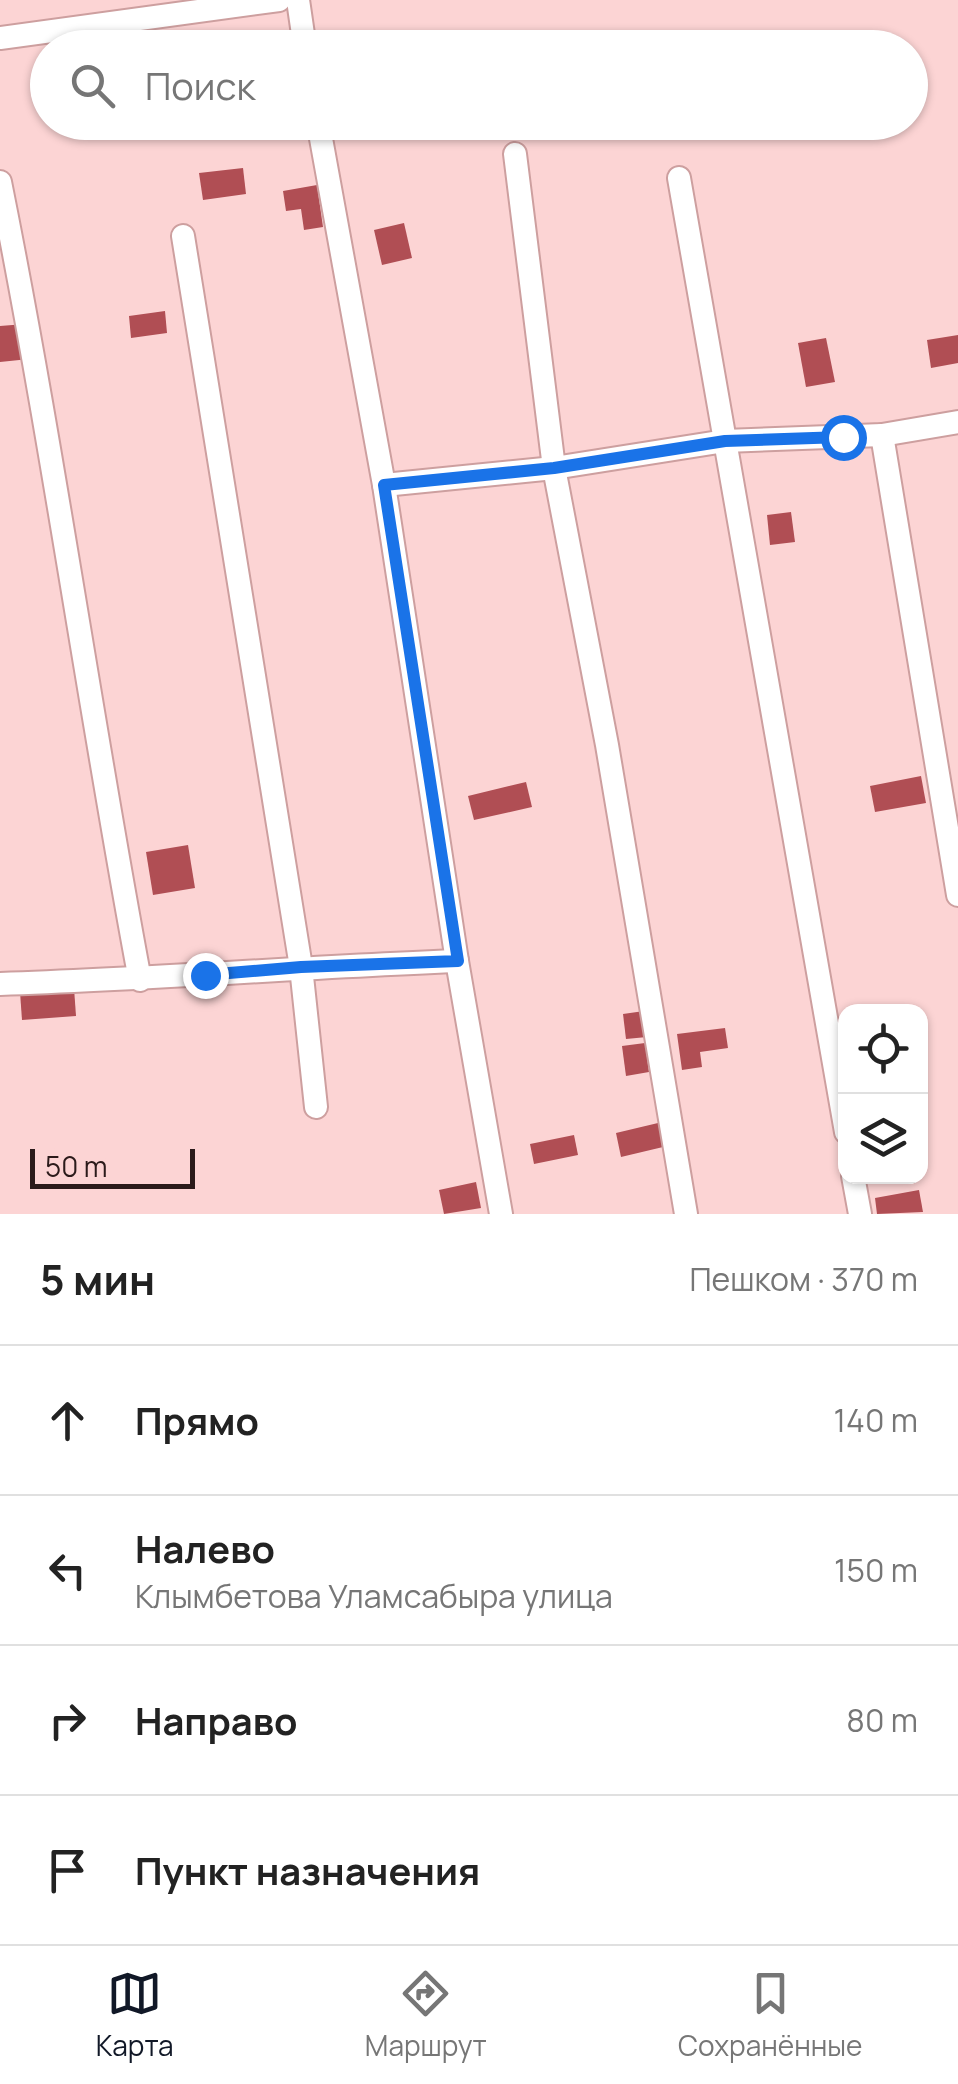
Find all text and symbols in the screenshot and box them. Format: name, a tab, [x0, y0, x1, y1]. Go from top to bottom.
search box	[30, 30, 928, 140]
icon: search	[65, 58, 120, 113]
text: Поиск	[145, 59, 255, 111]
route start	[821, 415, 867, 461]
route end	[183, 953, 229, 999]
map controls	[838, 1004, 928, 1184]
button: locate	[838, 1004, 928, 1094]
button: layers	[838, 1094, 928, 1184]
scale bar	[30, 1144, 195, 1188]
text: 50 m	[45, 1147, 108, 1185]
text: 5 мин	[40, 1250, 155, 1308]
text: Пешком · 370 m	[689, 1257, 918, 1301]
icon: ahead	[40, 1393, 95, 1448]
text: Прямо	[135, 1394, 259, 1446]
text: 140 m	[834, 1398, 918, 1442]
text: Налево	[135, 1522, 275, 1574]
icon: left	[40, 1543, 95, 1598]
text: 150 m	[834, 1548, 918, 1592]
text: Клымбетова Уламсабыра улица	[135, 1574, 613, 1618]
icon: right	[40, 1693, 95, 1748]
text: Направо	[135, 1694, 297, 1746]
text: 80 m	[846, 1698, 918, 1742]
icon: arrive	[40, 1843, 95, 1898]
text: Пункт назначения	[135, 1844, 480, 1896]
tab: Карта	[96, 1966, 174, 2064]
tab: Маршрут	[365, 1966, 487, 2064]
tab: Сохранённые	[678, 1966, 862, 2064]

